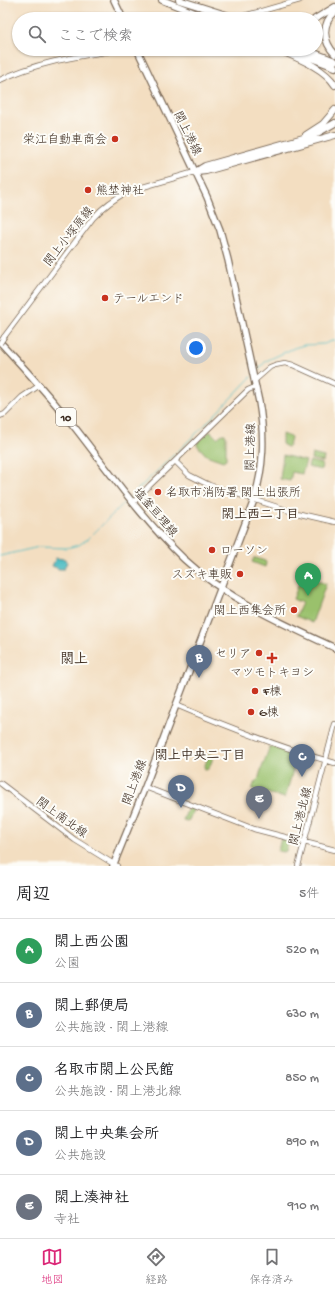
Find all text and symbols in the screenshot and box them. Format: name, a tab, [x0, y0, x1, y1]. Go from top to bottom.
search box	[12, 12, 323, 56]
icon: search	[26, 23, 48, 45]
text: ここで検索	[58, 28, 133, 46]
street label: 閖上港線	[169, 109, 204, 159]
place label: 栄江自動車商会	[23, 133, 107, 148]
marker: 栄江自動車商会	[110, 134, 120, 144]
place label: 熊埜神社	[96, 184, 144, 199]
marker: 熊埜神社	[83, 185, 93, 195]
street label: 閖上小塚原線	[41, 204, 97, 270]
marker: テールエンド	[100, 293, 110, 303]
place label: テールエンド	[113, 293, 184, 307]
your location	[186, 338, 206, 358]
road number: 10	[56, 408, 76, 426]
street label: 閖上港線	[244, 423, 259, 471]
street label: 塩釜亘理線	[130, 485, 180, 541]
place label: 名取市消防署 閖上出張所	[166, 486, 301, 501]
marker: 名取市消防署 閖上出張所	[153, 487, 163, 497]
district label: 閖上西二丁目	[221, 507, 299, 523]
marker: ローソン	[207, 545, 217, 555]
place label: ローソン	[220, 545, 268, 559]
pin: A	[295, 563, 321, 596]
place label: スズキ車販	[172, 568, 232, 583]
marker: スズキ車販	[235, 569, 245, 579]
place label: 閖上西集会所	[214, 604, 286, 619]
marker: 閖上西集会所	[289, 605, 299, 615]
pin: B	[186, 645, 212, 678]
place label: セリア	[215, 648, 251, 662]
marker: セリア	[254, 648, 264, 658]
district label: 閖上	[60, 651, 88, 669]
marker: マツモトキヨシ	[267, 653, 277, 663]
place label: マツモトキヨシ	[230, 667, 314, 681]
place label: F棟	[262, 685, 281, 700]
marker: F棟	[250, 686, 260, 696]
place label: G棟	[259, 706, 279, 721]
marker: G棟	[246, 707, 256, 717]
pin: C	[289, 744, 315, 777]
district label: 閖上中央二丁目	[154, 748, 246, 764]
street label: 閖上港線	[120, 757, 151, 808]
pin: D	[168, 775, 194, 808]
street label: 閖上港北線	[287, 785, 316, 847]
pin: E	[246, 786, 272, 819]
street label: 閖上南北線	[32, 795, 90, 842]
text: 周辺	[16, 886, 50, 906]
text: 5件	[299, 887, 319, 902]
text: 閖上西公園	[54, 934, 129, 952]
text: A	[25, 943, 33, 958]
text: 520 m	[286, 943, 319, 958]
text: 公園	[54, 957, 80, 972]
text: 閖上郵便局	[54, 998, 129, 1016]
text: B	[26, 1007, 32, 1022]
text: 630 m	[286, 1007, 319, 1022]
text: 公共施設 · 閖上港線	[54, 1021, 168, 1036]
text: 名取市閖上公民館	[54, 1062, 174, 1080]
text: C	[25, 1071, 33, 1086]
text: 850 m	[285, 1071, 319, 1086]
text: 公共施設 · 閖上港北線	[54, 1085, 181, 1100]
text: 閖上中央集会所	[54, 1126, 159, 1144]
text: D	[25, 1135, 33, 1150]
text: 890 m	[286, 1135, 319, 1150]
text: 公共施設	[54, 1149, 106, 1164]
text: 閖上湊神社	[54, 1190, 129, 1208]
text: E	[25, 1199, 33, 1214]
text: 910 m	[288, 1199, 319, 1214]
text: 寺社	[54, 1213, 80, 1228]
tab: 地図	[41, 1246, 63, 1287]
tab: 経路	[145, 1246, 167, 1287]
tab: 保存済み	[250, 1246, 294, 1287]

